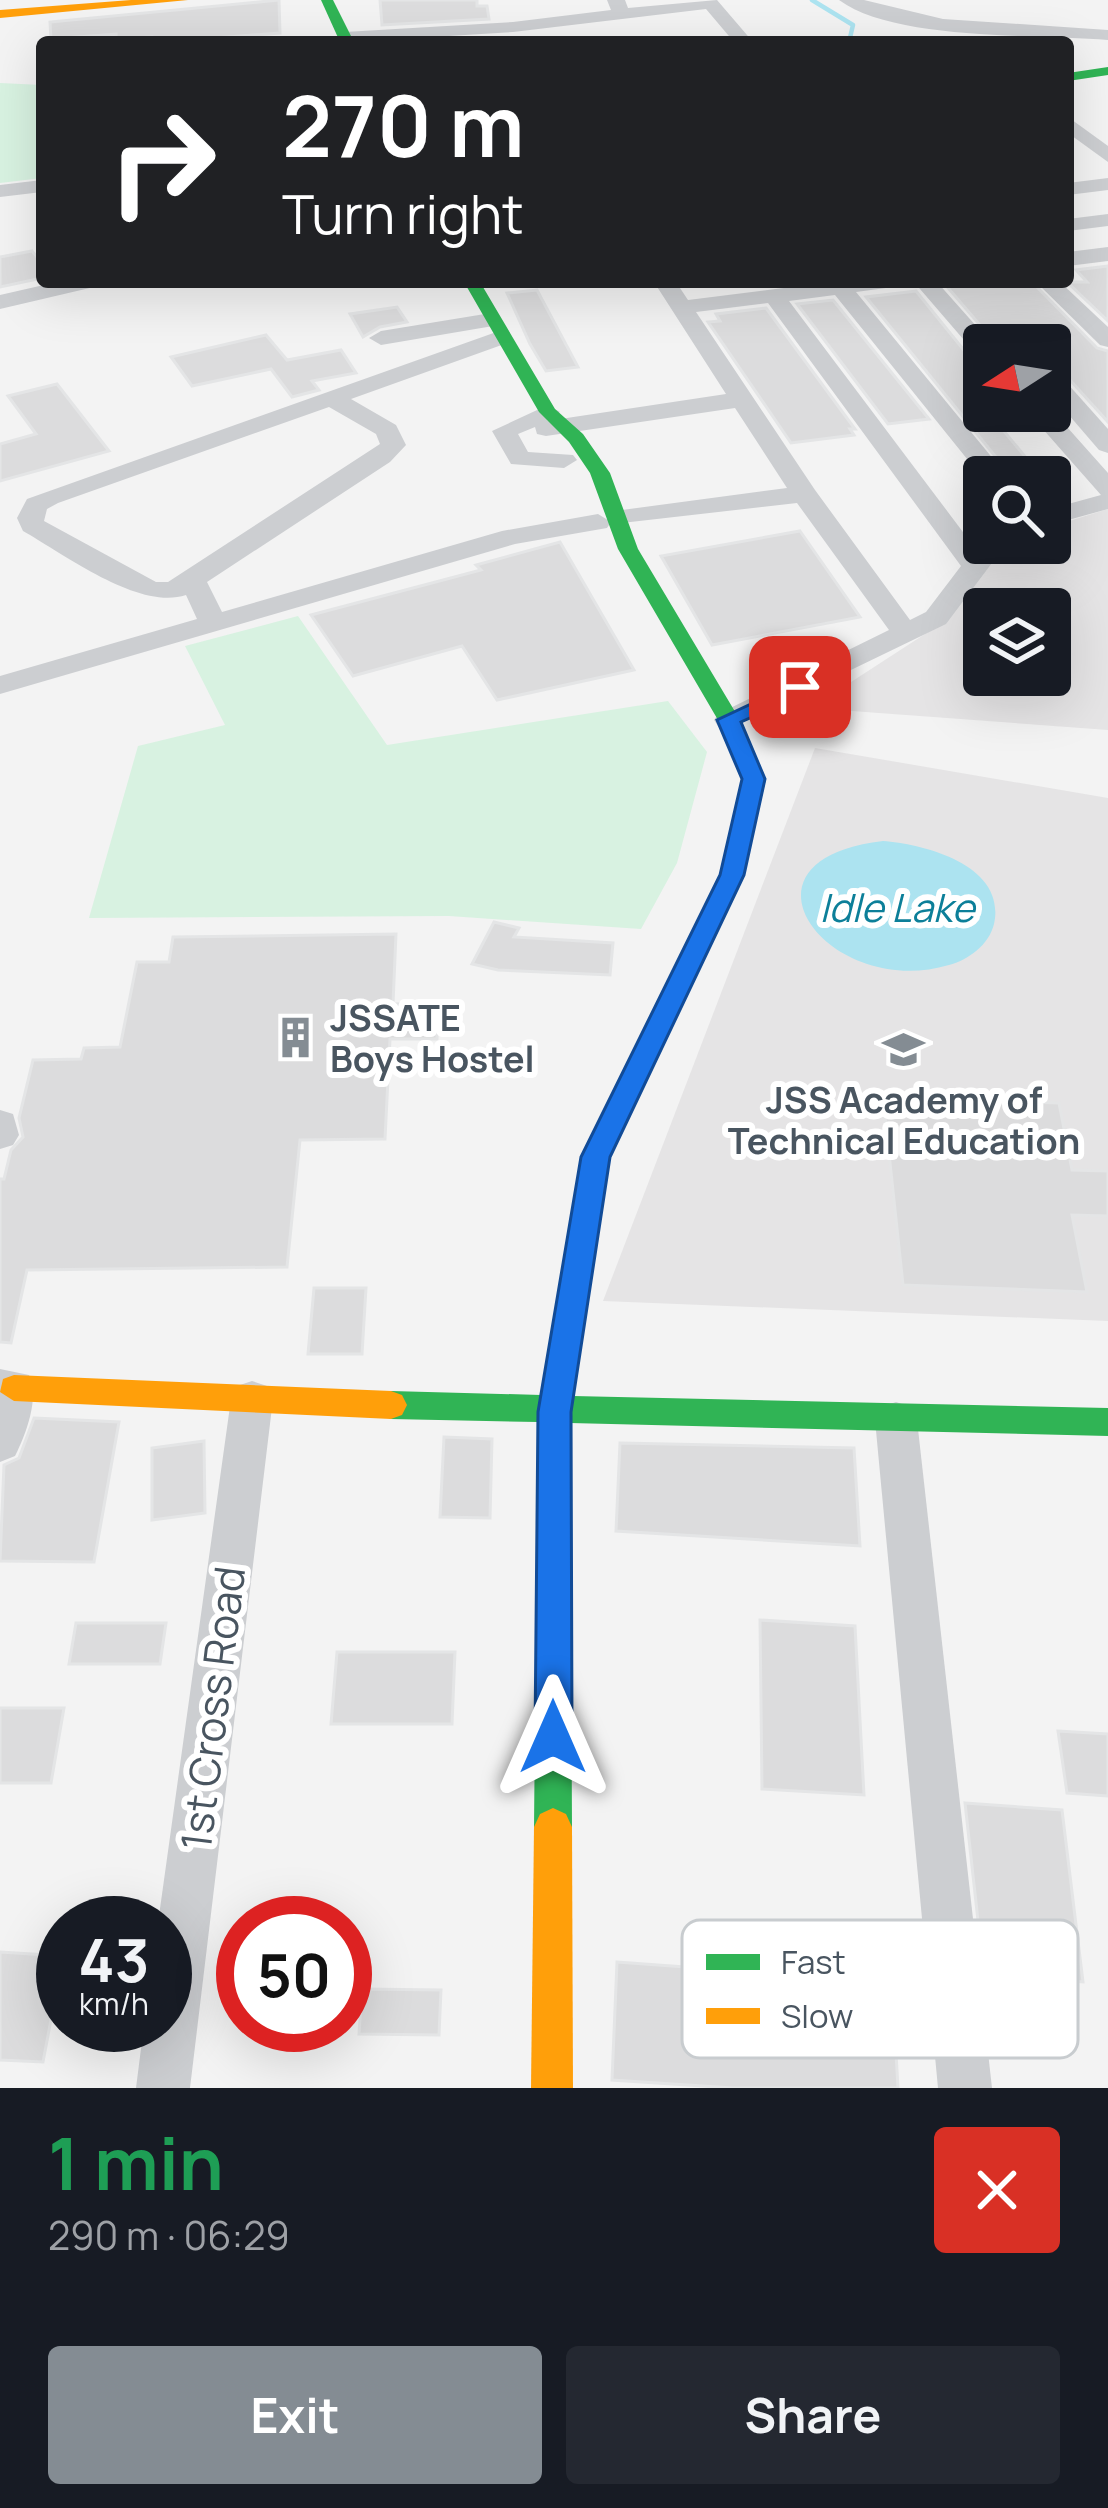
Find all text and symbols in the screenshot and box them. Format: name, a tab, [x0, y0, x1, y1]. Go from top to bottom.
text: 270 m	[282, 67, 524, 182]
icon: right	[84, 84, 240, 240]
text: Turn right	[282, 176, 524, 250]
north arrow	[963, 324, 1071, 432]
map controls	[963, 324, 1071, 696]
button: search	[963, 456, 1071, 564]
button: layers	[963, 588, 1071, 696]
pin	[749, 636, 851, 738]
icon: arrive	[767, 654, 833, 720]
water label: Idle Lake	[819, 880, 977, 934]
place label: JSSATE Boys Hostel	[330, 993, 535, 1083]
building icon: JSSATE Boys Hostel	[273, 1015, 319, 1061]
school or university icon: JSS Academy of Technical Education	[881, 1026, 927, 1072]
place label: JSS Academy of Technical Education	[728, 1075, 1080, 1165]
street label: 1st Cross Road	[166, 1563, 258, 1853]
position arrow	[490, 1674, 616, 1800]
speed limit sign: 50	[216, 1896, 372, 2052]
text: 43	[78, 1918, 150, 2000]
legend	[682, 1920, 1078, 2058]
text: Fast	[781, 1939, 846, 1984]
text: km/h	[79, 1983, 149, 2024]
text: Slow	[781, 1993, 853, 2038]
text: 1 min	[48, 2113, 224, 2212]
button: close	[934, 2127, 1060, 2253]
text: 290 m · 06:29	[48, 2208, 290, 2262]
button: Exit	[48, 2346, 542, 2484]
button: Share	[566, 2346, 1060, 2484]

